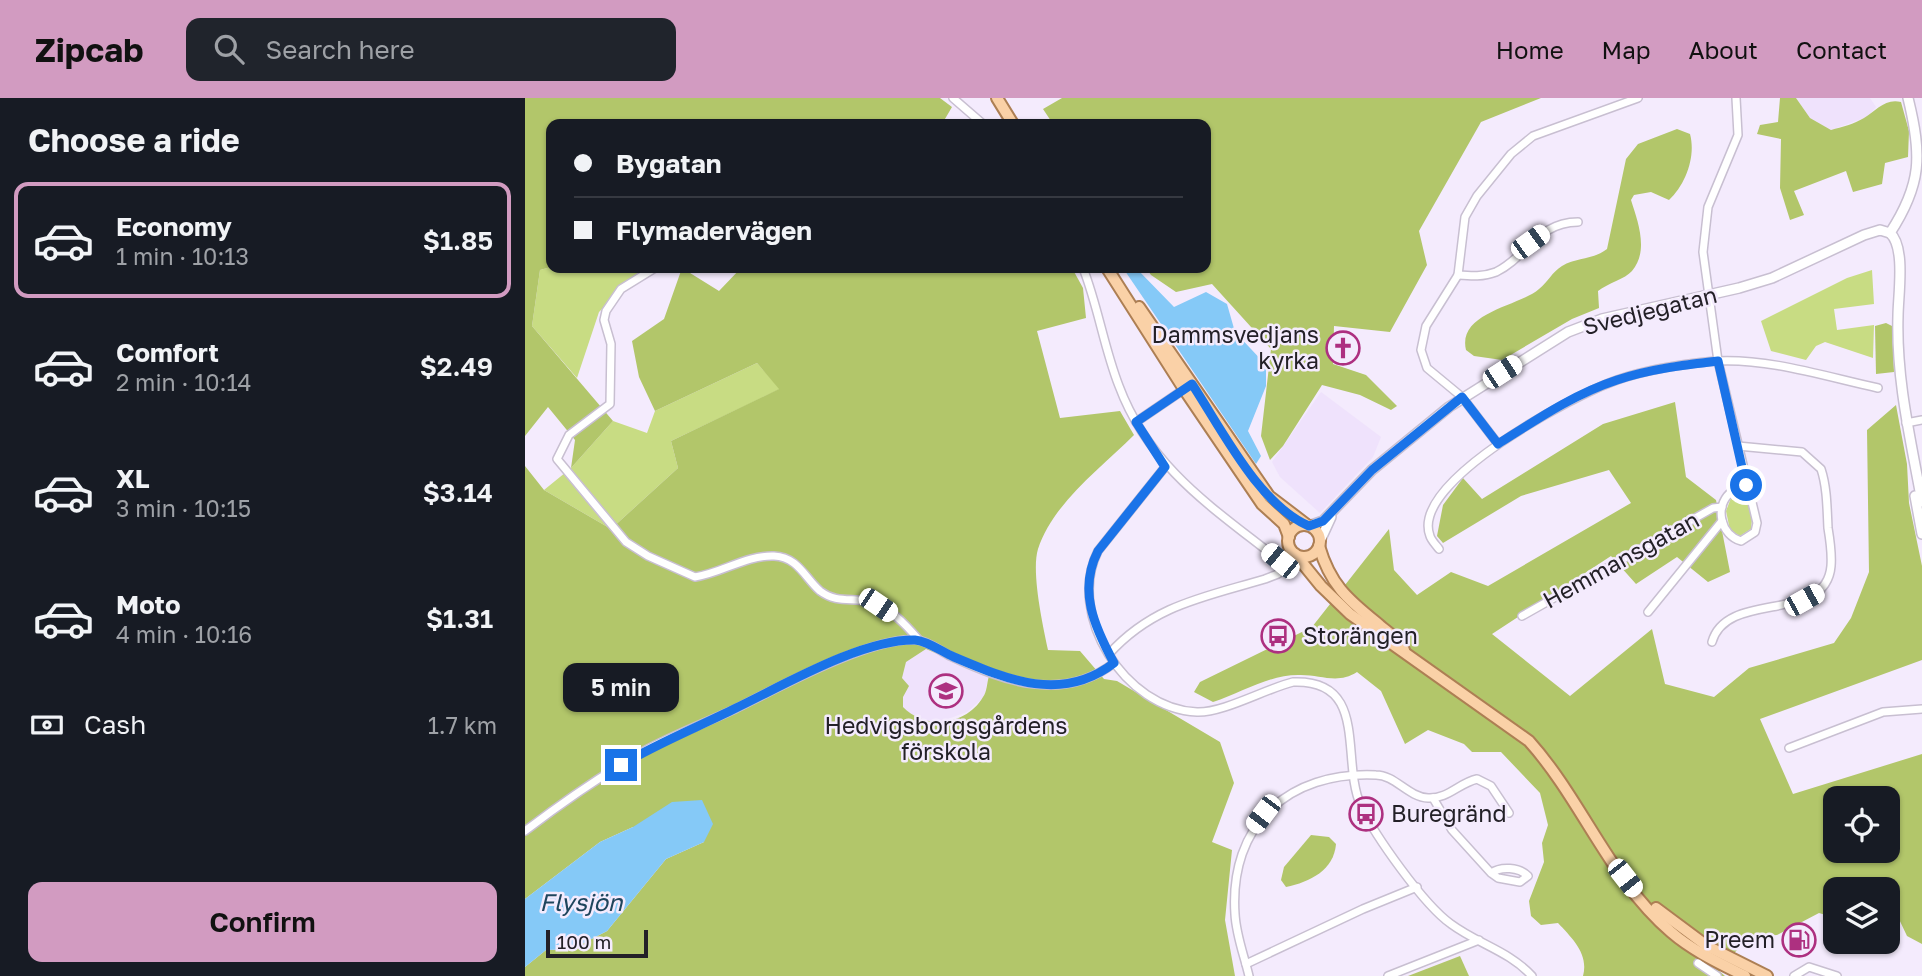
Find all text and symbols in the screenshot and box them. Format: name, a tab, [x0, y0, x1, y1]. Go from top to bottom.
search box	[186, 18, 676, 81]
text: Zipcab	[35, 30, 144, 69]
icon: search	[210, 30, 248, 68]
text: Search here	[266, 34, 415, 65]
text: Home	[1496, 35, 1564, 64]
text: Map	[1602, 35, 1651, 64]
text: About	[1689, 35, 1758, 64]
text: Contact	[1796, 35, 1887, 64]
text: Choose a ride	[28, 121, 240, 159]
text: Bygatan	[616, 148, 721, 179]
icon: car	[32, 209, 95, 272]
text: Economy	[116, 211, 232, 242]
text: Flymadervägen	[616, 215, 812, 246]
car	[1507, 221, 1554, 263]
text: $1.85	[423, 225, 493, 256]
text: 1 min · 10:13	[116, 242, 249, 270]
street label: Svedjegatan	[1580, 280, 1720, 340]
place label: Dammsvedjans kyrka	[1152, 320, 1319, 374]
church icon: Dammsvedjans kyrka	[1324, 329, 1362, 367]
icon: car	[32, 335, 95, 398]
text: Comfort	[116, 337, 219, 368]
text: $2.49	[420, 351, 493, 382]
car	[1479, 352, 1526, 392]
text: 2 min · 10:14	[116, 368, 252, 396]
icon: car	[32, 461, 95, 524]
text: XL	[116, 463, 150, 494]
route start	[1730, 469, 1762, 501]
text: $3.14	[423, 477, 493, 508]
text: 3 min · 10:15	[116, 494, 251, 522]
street label: Hemmansgatan	[1538, 505, 1703, 614]
car	[1258, 540, 1303, 582]
car	[1781, 581, 1828, 619]
car	[855, 585, 902, 625]
icon: car	[32, 587, 95, 650]
text: Moto	[116, 589, 181, 620]
text: $1.31	[426, 603, 493, 634]
bus stop icon: Storängen	[1259, 617, 1297, 655]
text: 4 min · 10:16	[116, 620, 252, 648]
place label: Storängen	[1303, 621, 1418, 649]
callout: 5 min	[563, 664, 679, 712]
school or university icon: Hedvigsborgsgårdens förskola	[927, 672, 965, 710]
text: 5 min	[591, 673, 651, 701]
icon: cash	[28, 706, 66, 744]
text: Cash	[84, 709, 146, 740]
text: 1.7 km	[428, 711, 497, 739]
place label: Hedvigsborgsgårdens förskola	[824, 711, 1068, 765]
route end	[605, 749, 637, 781]
map controls	[1823, 786, 1900, 954]
button: locate	[1823, 786, 1900, 863]
car	[1242, 791, 1285, 837]
bus stop icon: Buregränd	[1347, 795, 1385, 833]
place label: Buregränd	[1391, 799, 1507, 827]
car	[1604, 855, 1647, 901]
button: layers	[1823, 877, 1900, 954]
button: Confirm	[28, 882, 497, 962]
water label: Flysjön	[539, 887, 624, 917]
fuel station icon: Preem	[1780, 921, 1818, 959]
place label: Preem	[1704, 925, 1775, 953]
scale bar	[546, 927, 647, 959]
text: 100 m	[557, 930, 611, 953]

